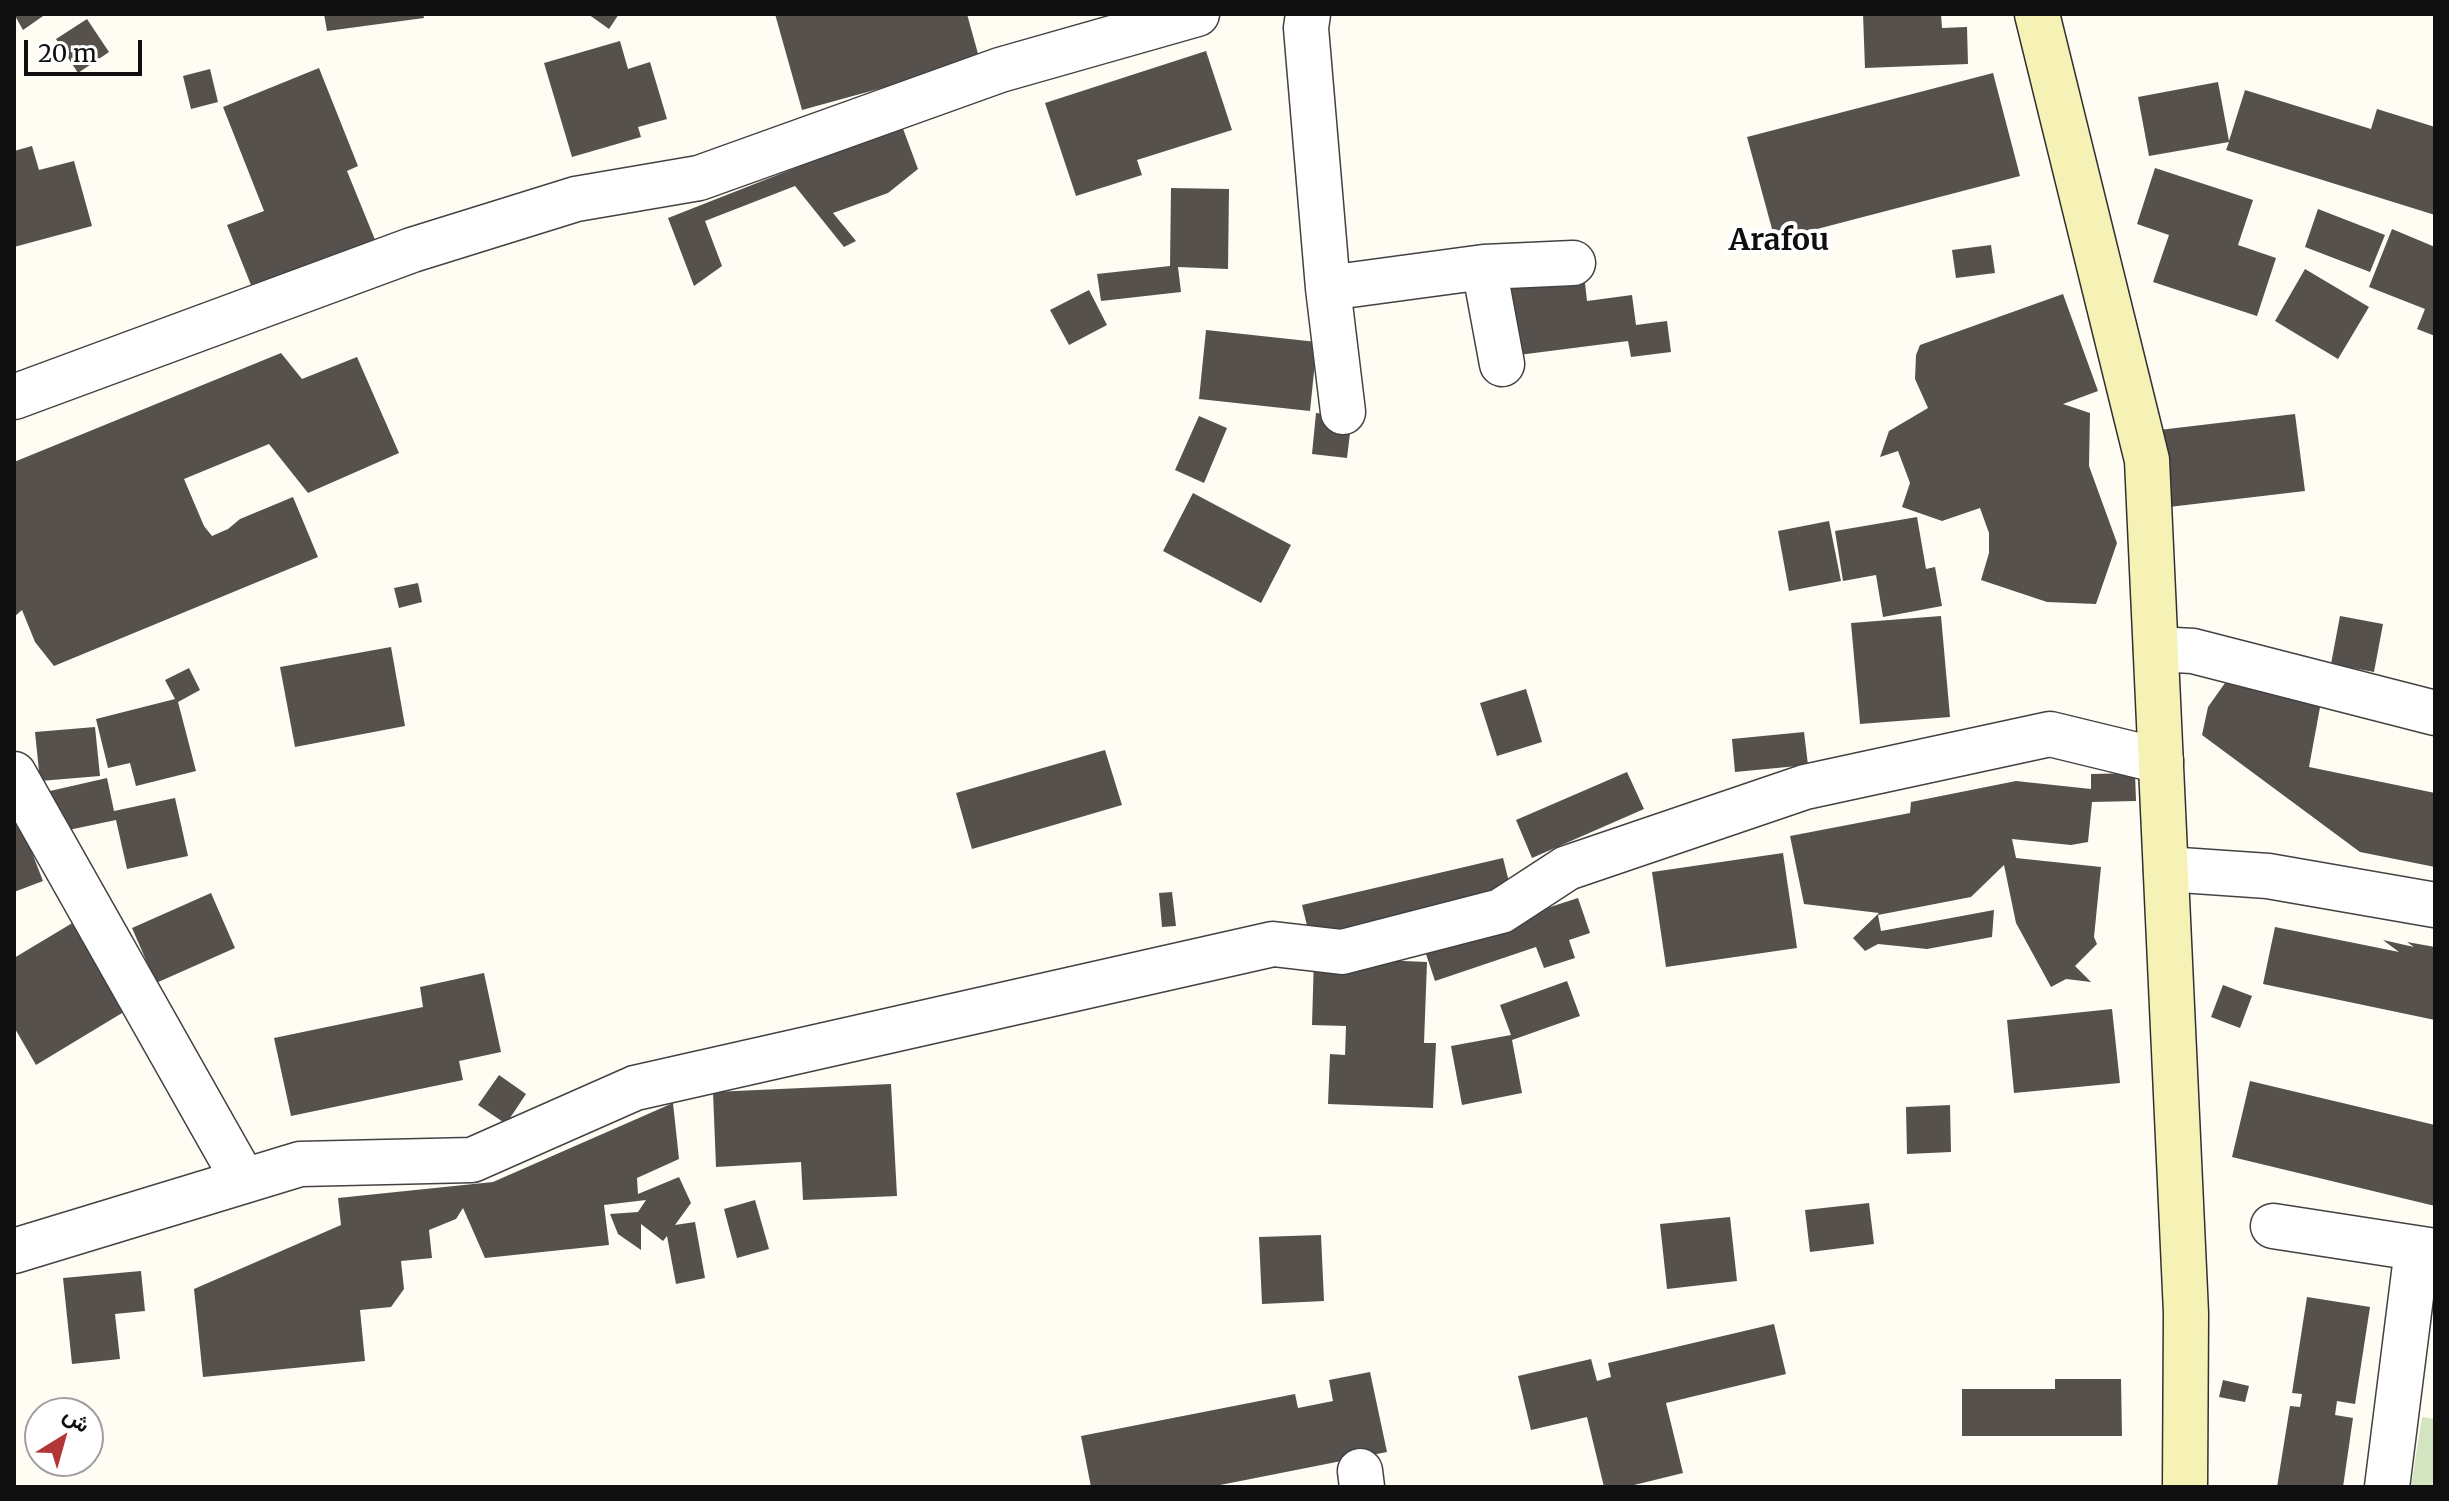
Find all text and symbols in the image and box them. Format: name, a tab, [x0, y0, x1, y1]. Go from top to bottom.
scale bar	[28, 24, 146, 74]
text: 20 m	[38, 38, 97, 69]
district label: Arafou	[1729, 224, 1829, 260]
north arrow	[24, 1397, 104, 1477]
text: ش	[58, 1400, 96, 1439]

